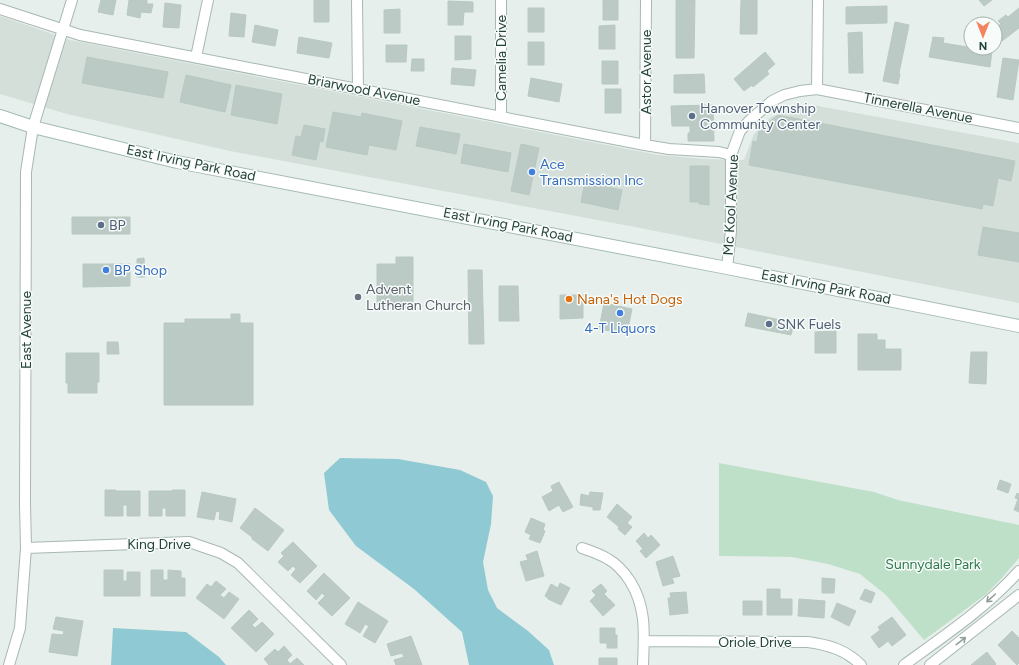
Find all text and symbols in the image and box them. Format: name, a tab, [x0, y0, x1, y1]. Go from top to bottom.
street label: Camelia Drive	[493, 15, 510, 101]
north arrow	[963, 16, 1003, 56]
street label: Astor Avenue	[638, 29, 655, 114]
text: N	[979, 39, 987, 52]
street label: Briarwood Avenue	[306, 71, 422, 109]
street label: Tinnerella Avenue	[862, 89, 974, 127]
place label: Hanover Township Community Center	[700, 100, 820, 133]
marker: Hanover Township Community Center	[687, 111, 697, 121]
street label: East Irving Park Road	[125, 141, 257, 185]
street label: Mc Kool Avenue	[720, 154, 742, 256]
place label: Ace Transmission Inc	[540, 156, 644, 189]
marker: Ace Transmission Inc	[527, 167, 537, 177]
street label: East Irving Park Road	[442, 204, 574, 246]
place label: BP	[109, 217, 126, 234]
marker: BP	[96, 220, 106, 230]
place label: BP Shop	[114, 262, 167, 279]
marker: BP Shop	[101, 265, 111, 275]
street label: East Irving Park Road	[760, 266, 892, 308]
place label: Advent Lutheran Church	[366, 281, 471, 314]
street label: East Avenue	[18, 291, 35, 369]
place label: Nana's Hot Dogs	[577, 291, 683, 308]
marker: Advent Lutheran Church	[353, 292, 363, 302]
marker: Nana's Hot Dogs	[564, 294, 574, 304]
marker: 4-T Liquors	[615, 308, 625, 318]
place label: SNK Fuels	[777, 316, 841, 333]
marker: SNK Fuels	[764, 319, 774, 329]
place label: 4-T Liquors	[584, 320, 656, 337]
street label: King Drive	[127, 536, 191, 553]
park label: Sunnydale Park	[885, 556, 981, 573]
one-way arrow	[986, 594, 997, 603]
street label: Oriole Drive	[718, 634, 792, 651]
one-way arrow	[955, 637, 966, 645]

